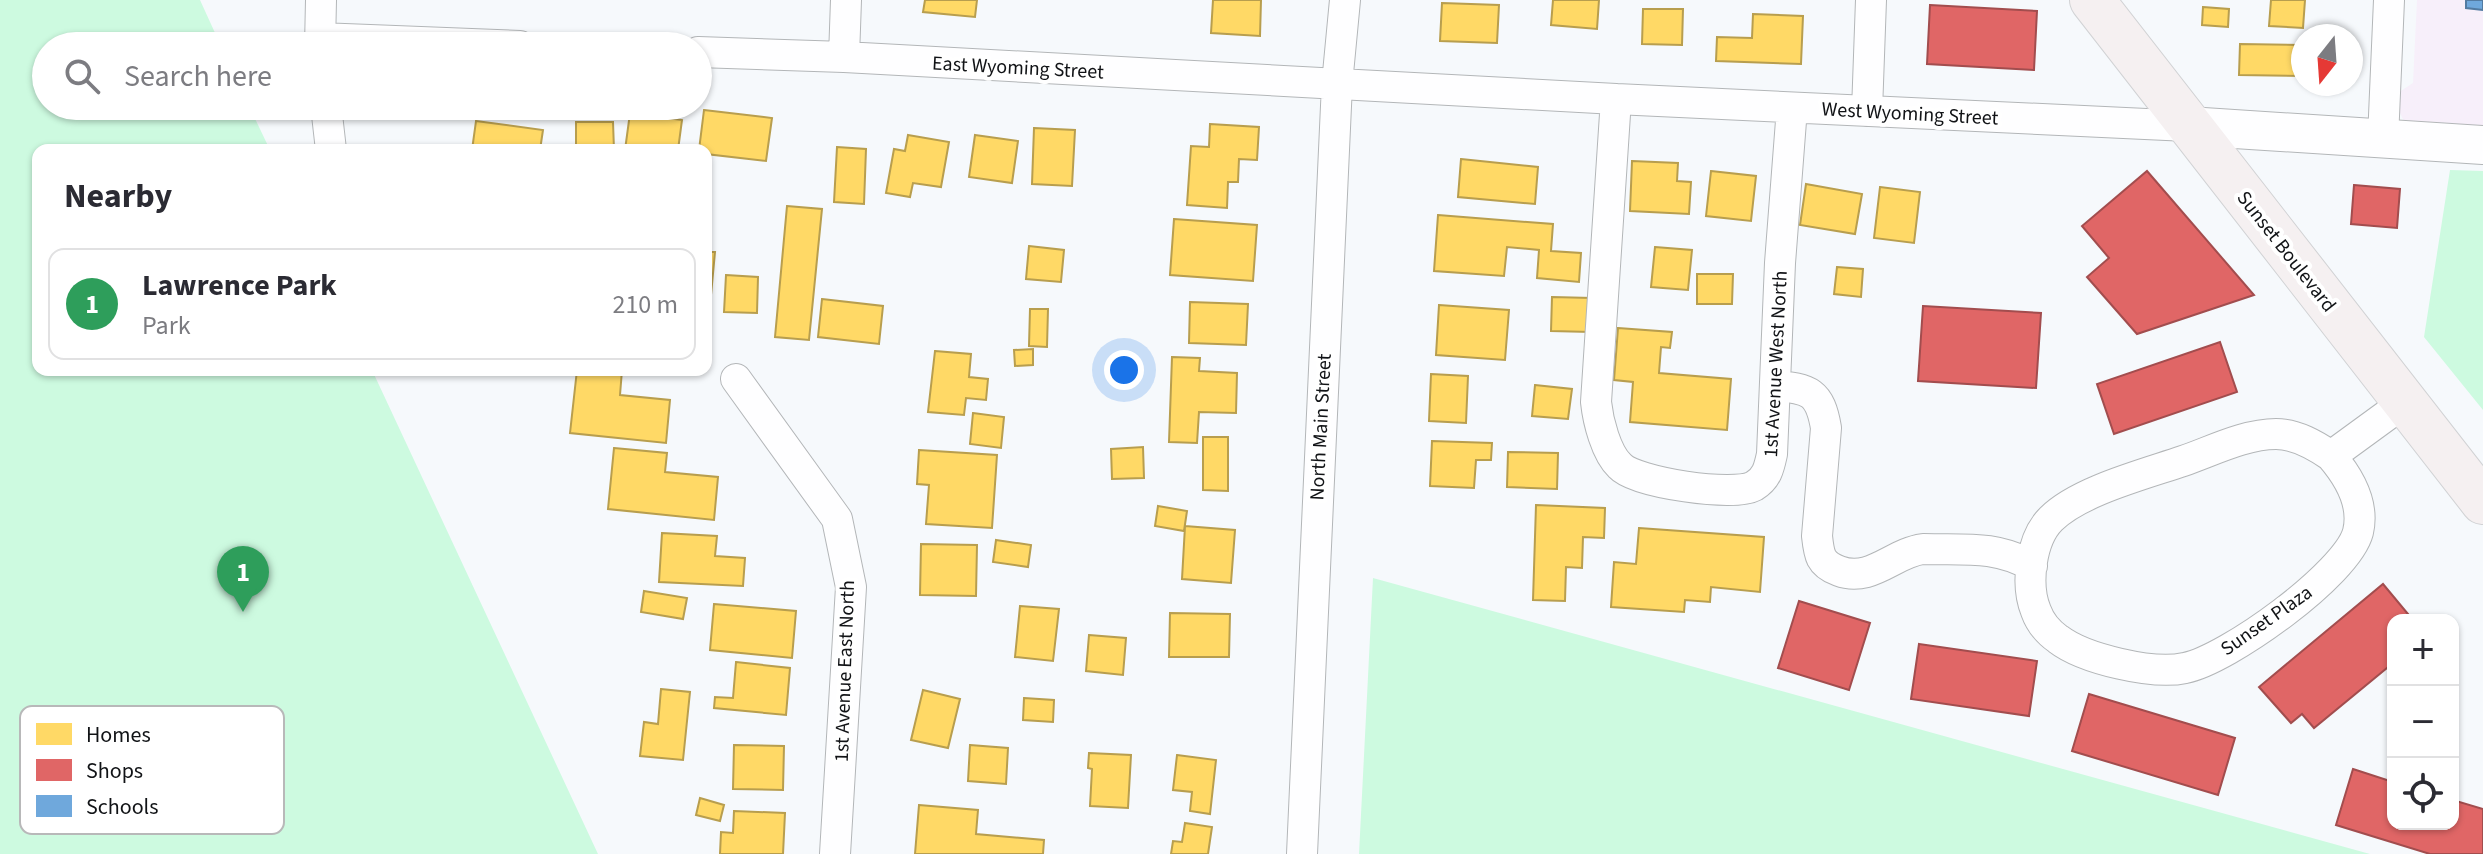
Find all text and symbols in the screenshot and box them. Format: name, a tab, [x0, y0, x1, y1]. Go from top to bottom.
north arrow	[2291, 24, 2363, 96]
search box	[32, 32, 712, 120]
street label: East Wyoming Street	[931, 50, 1105, 86]
icon: search	[60, 54, 104, 98]
text: Search here	[124, 55, 272, 98]
street label: West Wyoming Street	[1821, 95, 1999, 133]
text: Nearby	[64, 172, 172, 221]
street label: Sunset Boulevard	[2230, 185, 2342, 318]
text: Lawrence Park	[142, 264, 337, 307]
street label: 1st Avenue West North	[1757, 270, 1795, 458]
text: 1	[85, 286, 99, 323]
text: 210 m	[612, 286, 678, 323]
text: Park	[142, 307, 191, 344]
your location	[1104, 350, 1144, 390]
street label: North Main Street	[1303, 353, 1339, 501]
pin: 1	[217, 546, 269, 612]
street label: Sunset Plaza	[2215, 579, 2318, 663]
street label: 1st Avenue East North	[828, 580, 862, 762]
map controls	[2387, 614, 2459, 830]
button: +	[2387, 614, 2459, 686]
button: −	[2387, 686, 2459, 758]
legend	[20, 706, 284, 834]
text: Homes	[86, 719, 151, 751]
text: Shops	[86, 755, 143, 787]
button: locate	[2387, 758, 2459, 830]
text: Schools	[86, 791, 158, 823]

